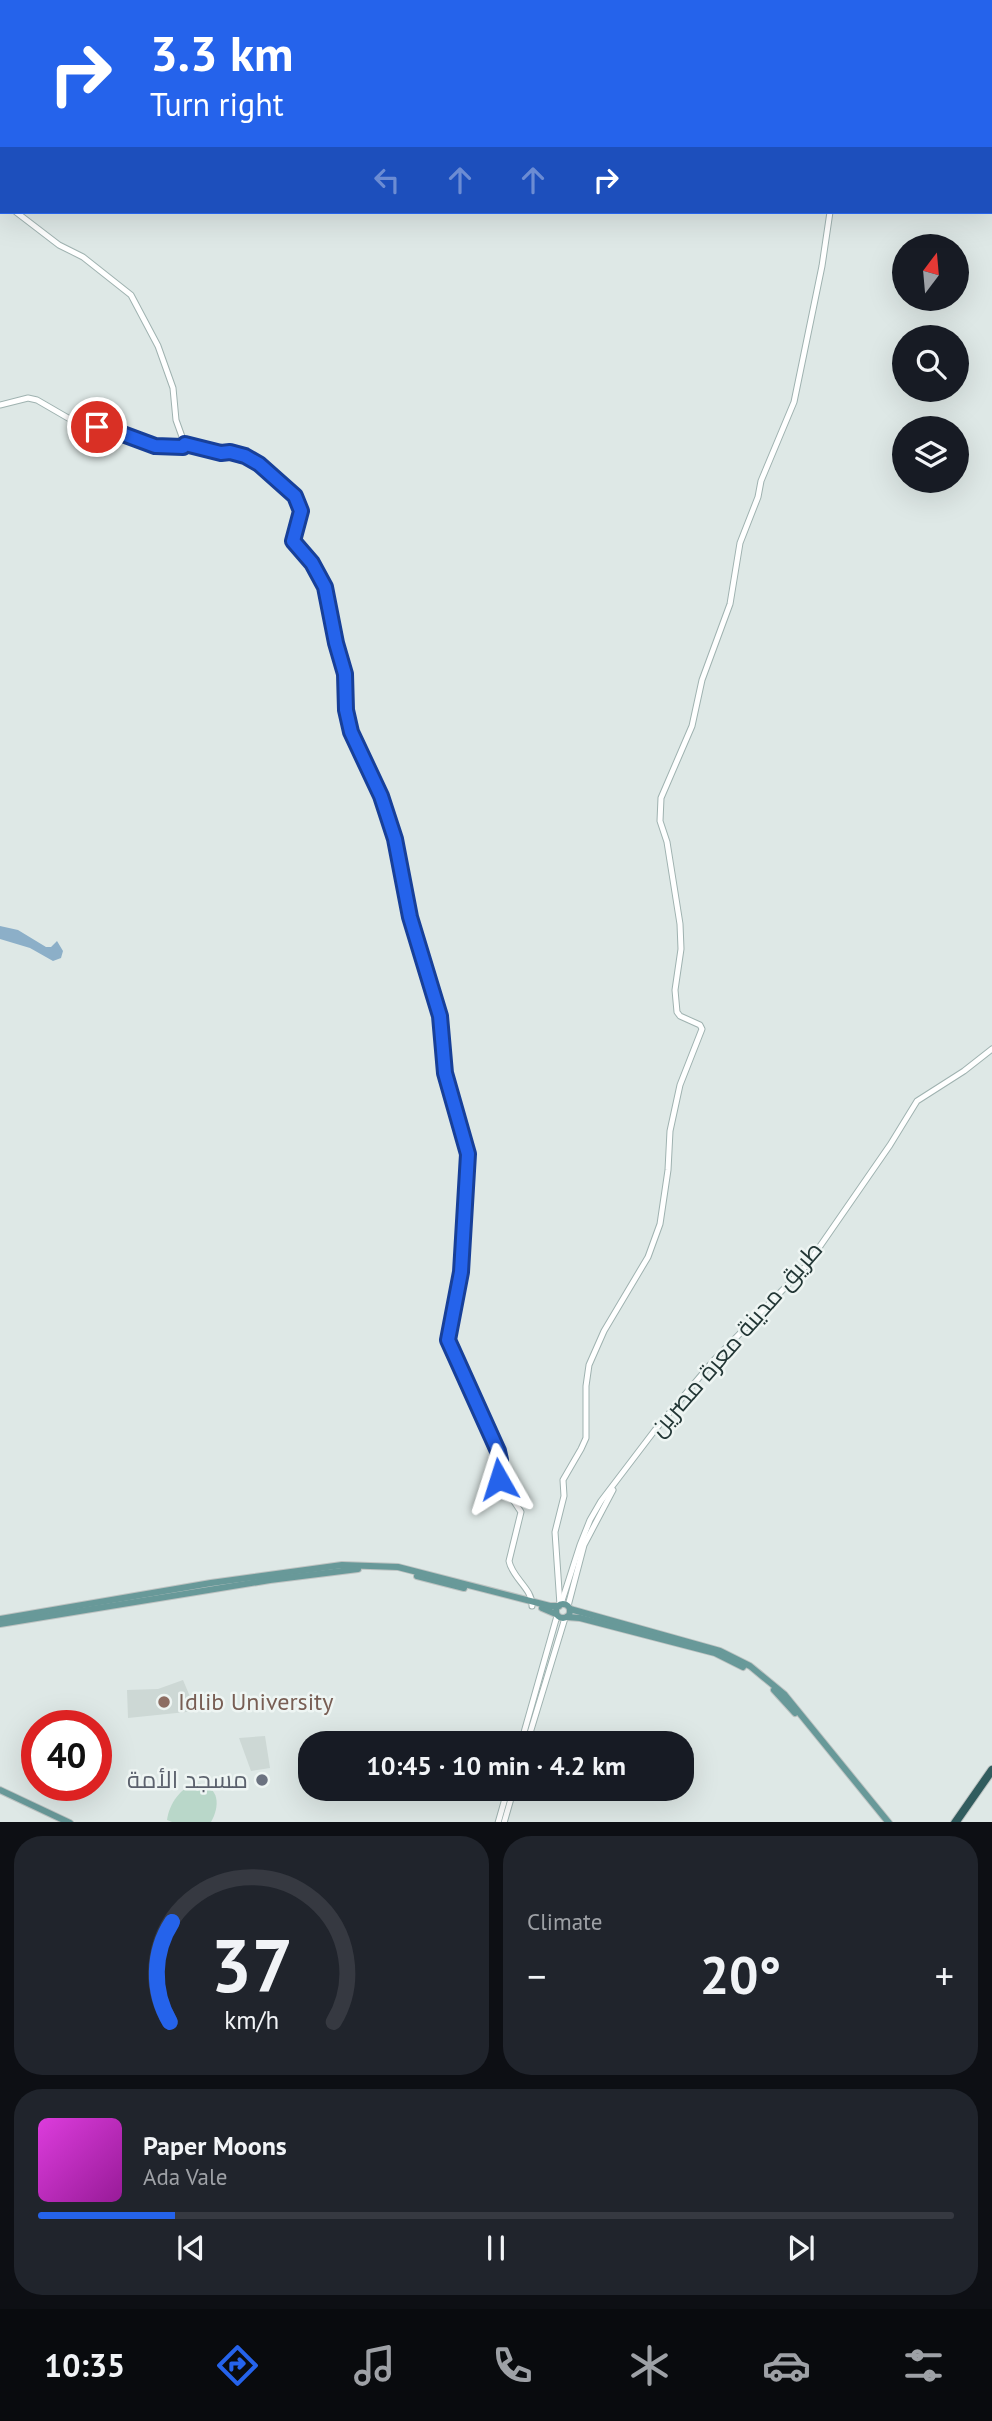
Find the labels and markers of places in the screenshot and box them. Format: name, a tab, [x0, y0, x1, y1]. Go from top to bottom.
pin	[67, 397, 127, 457]
place label: Idlib University	[178, 1686, 333, 1717]
marker: Idlib University	[156, 1694, 172, 1710]
place label: مسجد الأمة	[127, 1764, 248, 1795]
marker: مسجد الأمة	[254, 1772, 270, 1788]

